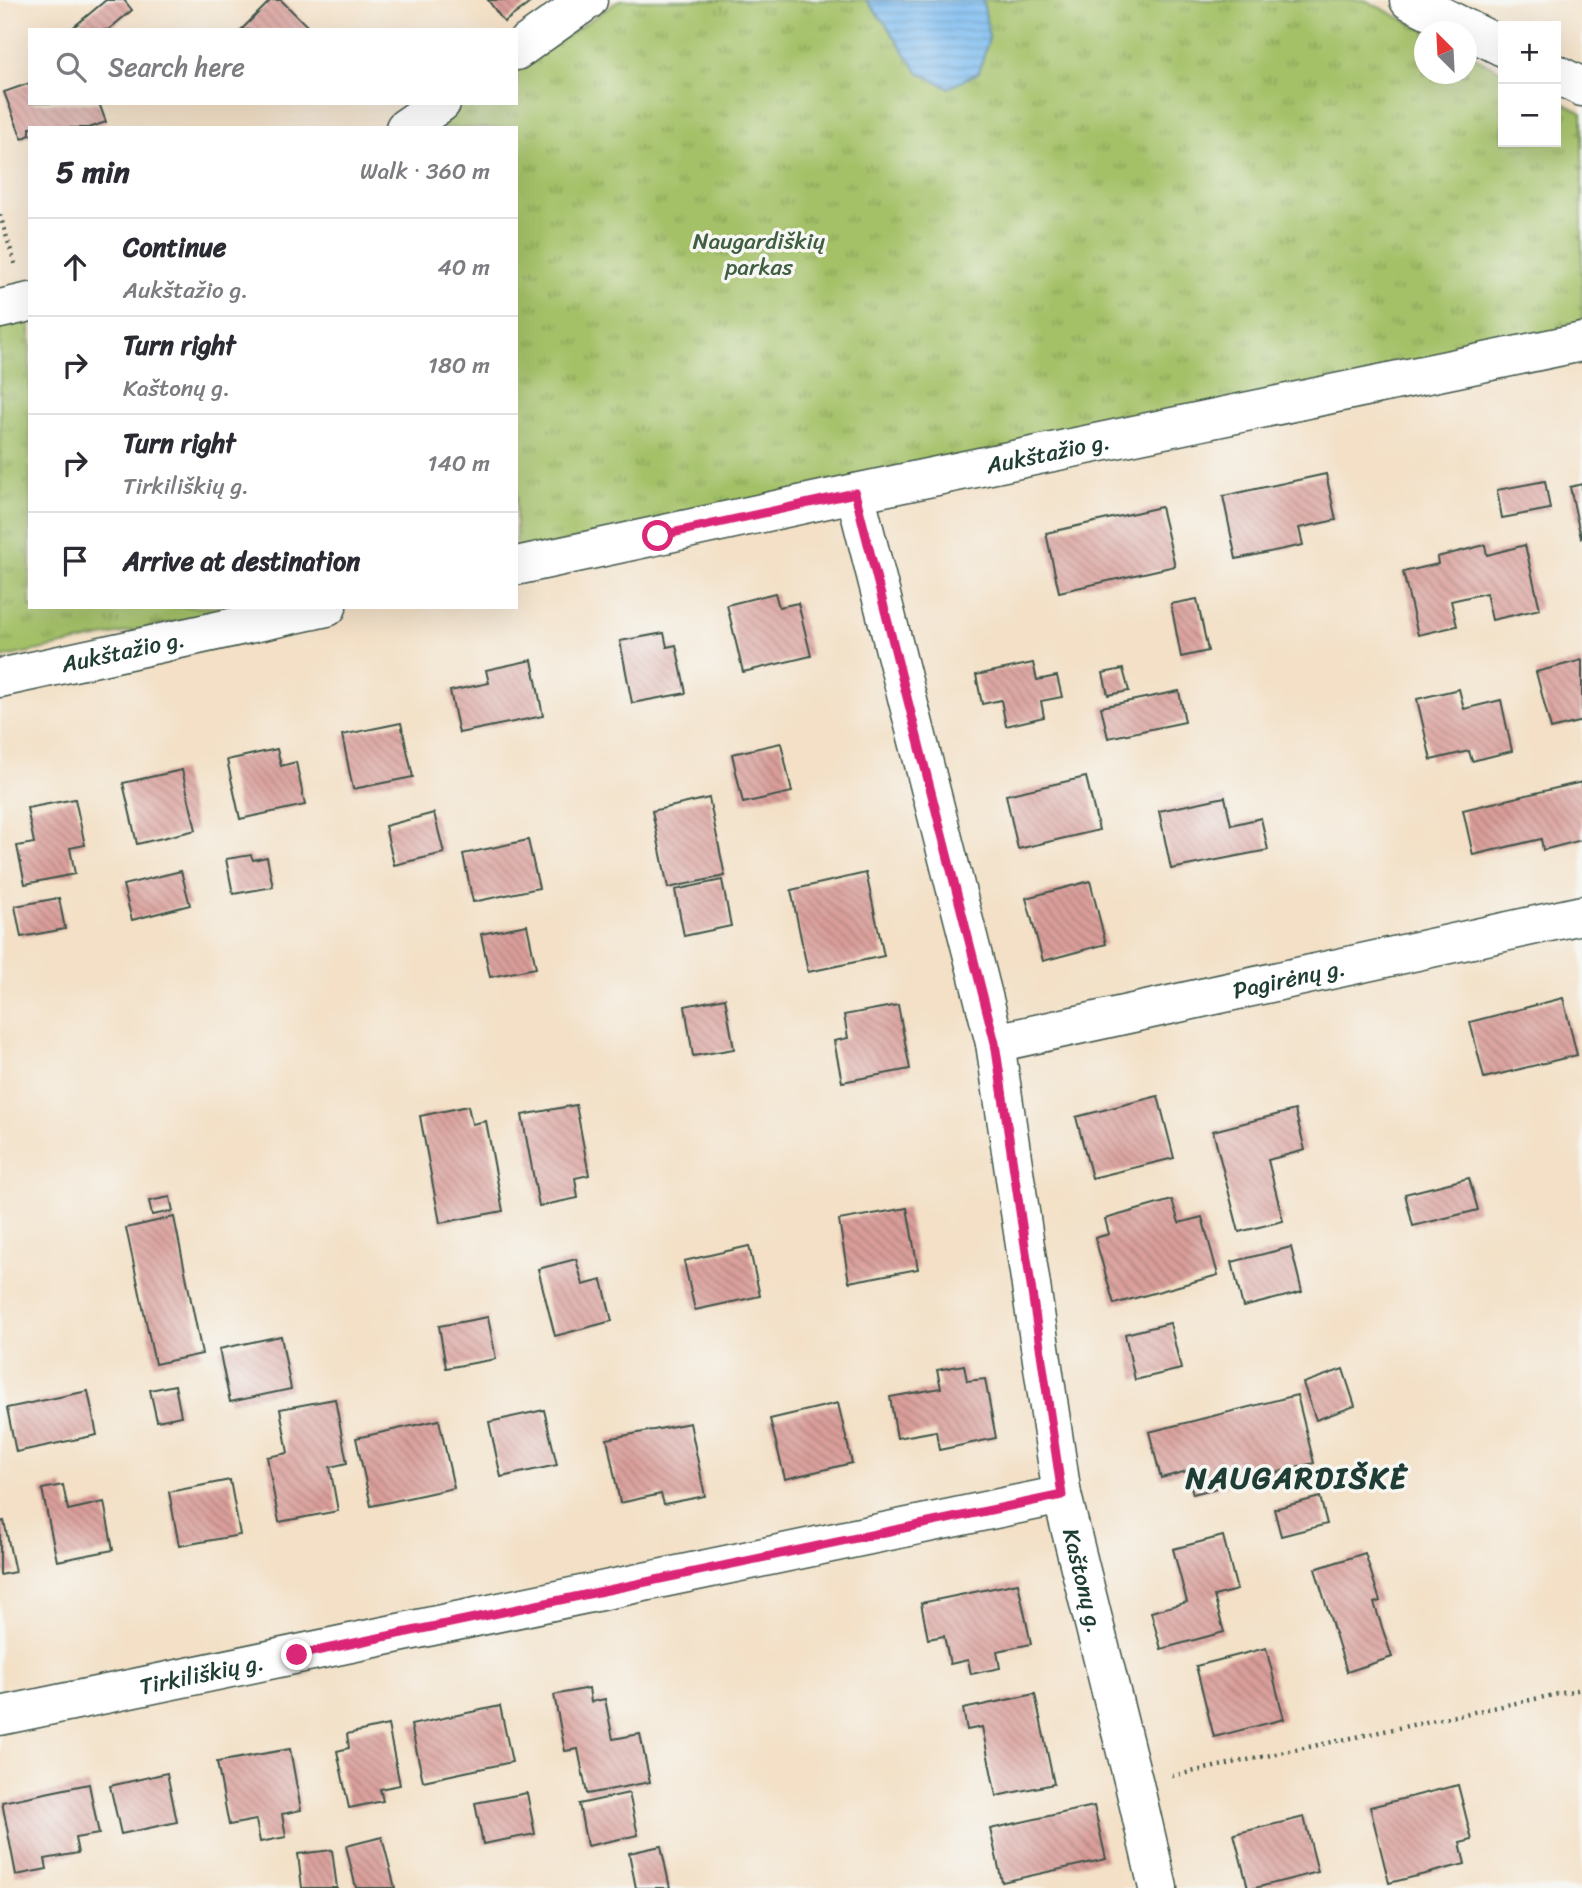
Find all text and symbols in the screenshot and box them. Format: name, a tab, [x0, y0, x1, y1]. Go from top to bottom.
north arrow	[1414, 21, 1477, 84]
map controls	[1498, 21, 1561, 147]
button: +	[1498, 21, 1561, 84]
search box	[28, 28, 518, 105]
text: Search here	[108, 44, 245, 90]
icon: search	[52, 48, 90, 86]
button: −	[1498, 84, 1561, 147]
text: 5 min	[56, 145, 130, 199]
text: Walk · 360 m	[360, 151, 490, 192]
park label: Naugardiškių parkas	[693, 221, 826, 288]
text: Continue	[123, 224, 226, 270]
text: 40 m	[437, 247, 490, 288]
icon: ahead	[56, 248, 94, 286]
text: Aukštažio g.	[123, 270, 248, 311]
text: Turn right	[123, 322, 236, 368]
text: 180 m	[428, 345, 490, 386]
icon: right	[56, 346, 94, 384]
text: Kaštonų g.	[123, 368, 230, 409]
text: Turn right	[123, 420, 236, 466]
street label: Aukštažio g.	[982, 420, 1114, 486]
text: 140 m	[428, 443, 490, 484]
icon: right	[56, 444, 94, 482]
text: Tirkiliškių g.	[123, 466, 249, 507]
route start	[642, 520, 673, 551]
text: Arrive at destination	[123, 538, 360, 584]
icon: arrive	[56, 542, 94, 580]
street label: Aukštažio g.	[57, 618, 189, 685]
street label: Pagirėnų g.	[1229, 947, 1349, 1011]
district label: NAUGARDIŠKĖ	[1185, 1451, 1409, 1505]
street label: Kaštonų g.	[1051, 1524, 1116, 1638]
route end	[281, 1639, 312, 1670]
street label: Tirkiliškių g.	[136, 1641, 268, 1707]

